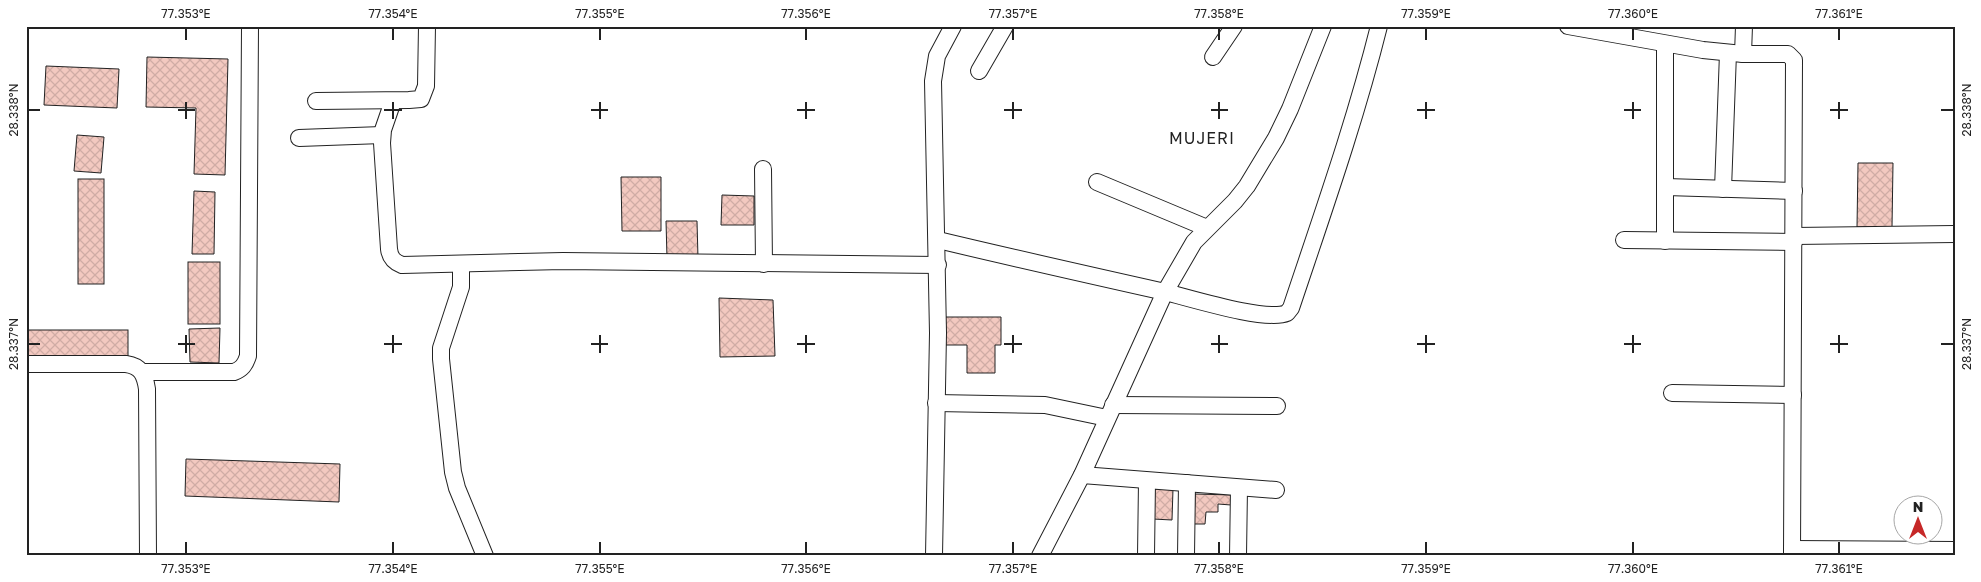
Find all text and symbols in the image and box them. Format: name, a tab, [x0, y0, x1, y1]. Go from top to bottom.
text: 77.353°E	[161, 6, 211, 21]
text: 77.354°E	[368, 6, 418, 21]
text: 77.355°E	[575, 6, 625, 21]
text: 77.356°E	[781, 6, 831, 21]
text: 77.357°E	[989, 6, 1037, 21]
text: 77.358°E	[1194, 6, 1244, 21]
text: 77.359°E	[1401, 6, 1451, 21]
text: 77.360°E	[1608, 6, 1658, 21]
text: 77.361°E	[1815, 6, 1863, 21]
text: 28.338°N	[6, 83, 21, 137]
text: 28.338°N	[1959, 83, 1974, 137]
district label: MUJERI	[1169, 128, 1235, 148]
text: 28.337°N	[6, 318, 21, 370]
text: 28.337°N	[1959, 318, 1974, 370]
north arrow	[1894, 494, 1944, 544]
text: N	[1913, 498, 1923, 515]
text: 77.353°E	[161, 561, 211, 576]
text: 77.354°E	[368, 561, 418, 576]
text: 77.355°E	[575, 561, 625, 576]
text: 77.356°E	[781, 561, 831, 576]
text: 77.357°E	[989, 561, 1037, 576]
text: 77.358°E	[1194, 561, 1244, 576]
text: 77.359°E	[1401, 561, 1451, 576]
text: 77.360°E	[1608, 561, 1658, 576]
text: 77.361°E	[1815, 561, 1863, 576]

